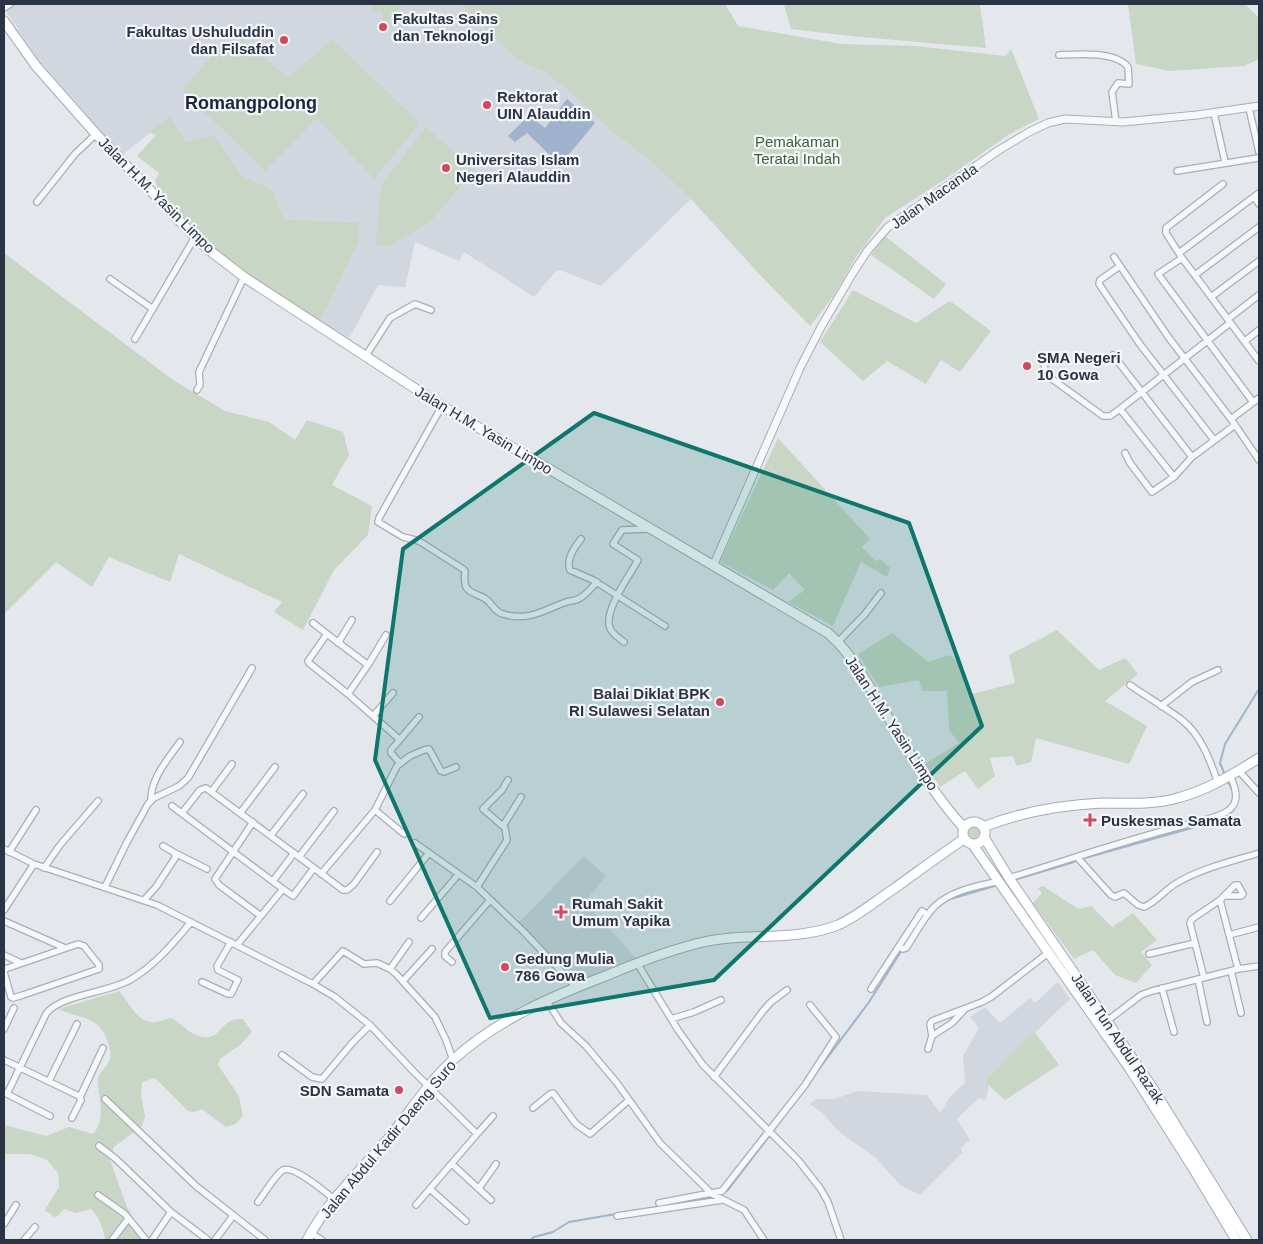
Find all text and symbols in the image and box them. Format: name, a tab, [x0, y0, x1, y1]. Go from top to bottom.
place label: Fakultas Sains dan Teknologi	[393, 10, 498, 44]
marker: Fakultas Sains dan Teknologi	[377, 21, 389, 33]
place label: Fakultas Ushuluddin dan Filsafat	[126, 23, 274, 57]
marker: Fakultas Ushuluddin dan Filsafat	[278, 34, 290, 46]
place label: Rektorat UIN Alauddin	[497, 88, 591, 122]
district label: Romangpolong	[185, 93, 317, 113]
marker: Rektorat UIN Alauddin	[481, 99, 493, 111]
street label: Jalan H.M. Yasin Limpo	[95, 133, 219, 257]
park label: Pemakaman Teratai Indah	[754, 133, 840, 167]
place label: Universitas Islam Negeri Alauddin	[456, 151, 579, 185]
street label: Jalan Macanda	[887, 159, 981, 232]
marker: Universitas Islam Negeri Alauddin	[440, 162, 452, 174]
place label: SMA Negeri 10 Gowa	[1037, 349, 1121, 383]
marker: SMA Negeri 10 Gowa	[1021, 360, 1033, 372]
street label: Jalan H.M. Yasin Limpo	[412, 382, 556, 478]
street label: Jalan H.M. Yasin Limpo	[842, 653, 942, 793]
place label: Balai Diklat BPK RI Sulawesi Selatan	[569, 685, 710, 719]
marker: Balai Diklat BPK RI Sulawesi Selatan	[714, 696, 726, 708]
place label: Puskesmas Samata	[1101, 812, 1242, 829]
marker: Puskesmas Samata	[1083, 813, 1097, 827]
place label: Rumah Sakit Umum Yapika	[572, 895, 671, 929]
marker: Rumah Sakit Umum Yapika	[554, 905, 568, 919]
place label: Gedung Mulia 786 Gowa	[515, 950, 615, 984]
marker: Gedung Mulia 786 Gowa	[499, 961, 511, 973]
street label: Jalan Tun Abdul Razak	[1068, 970, 1168, 1107]
street label: Jalan Abdul Kadir Daeng Suro	[317, 1057, 459, 1221]
place label: SDN Samata	[300, 1082, 390, 1099]
marker: SDN Samata	[393, 1084, 405, 1096]

